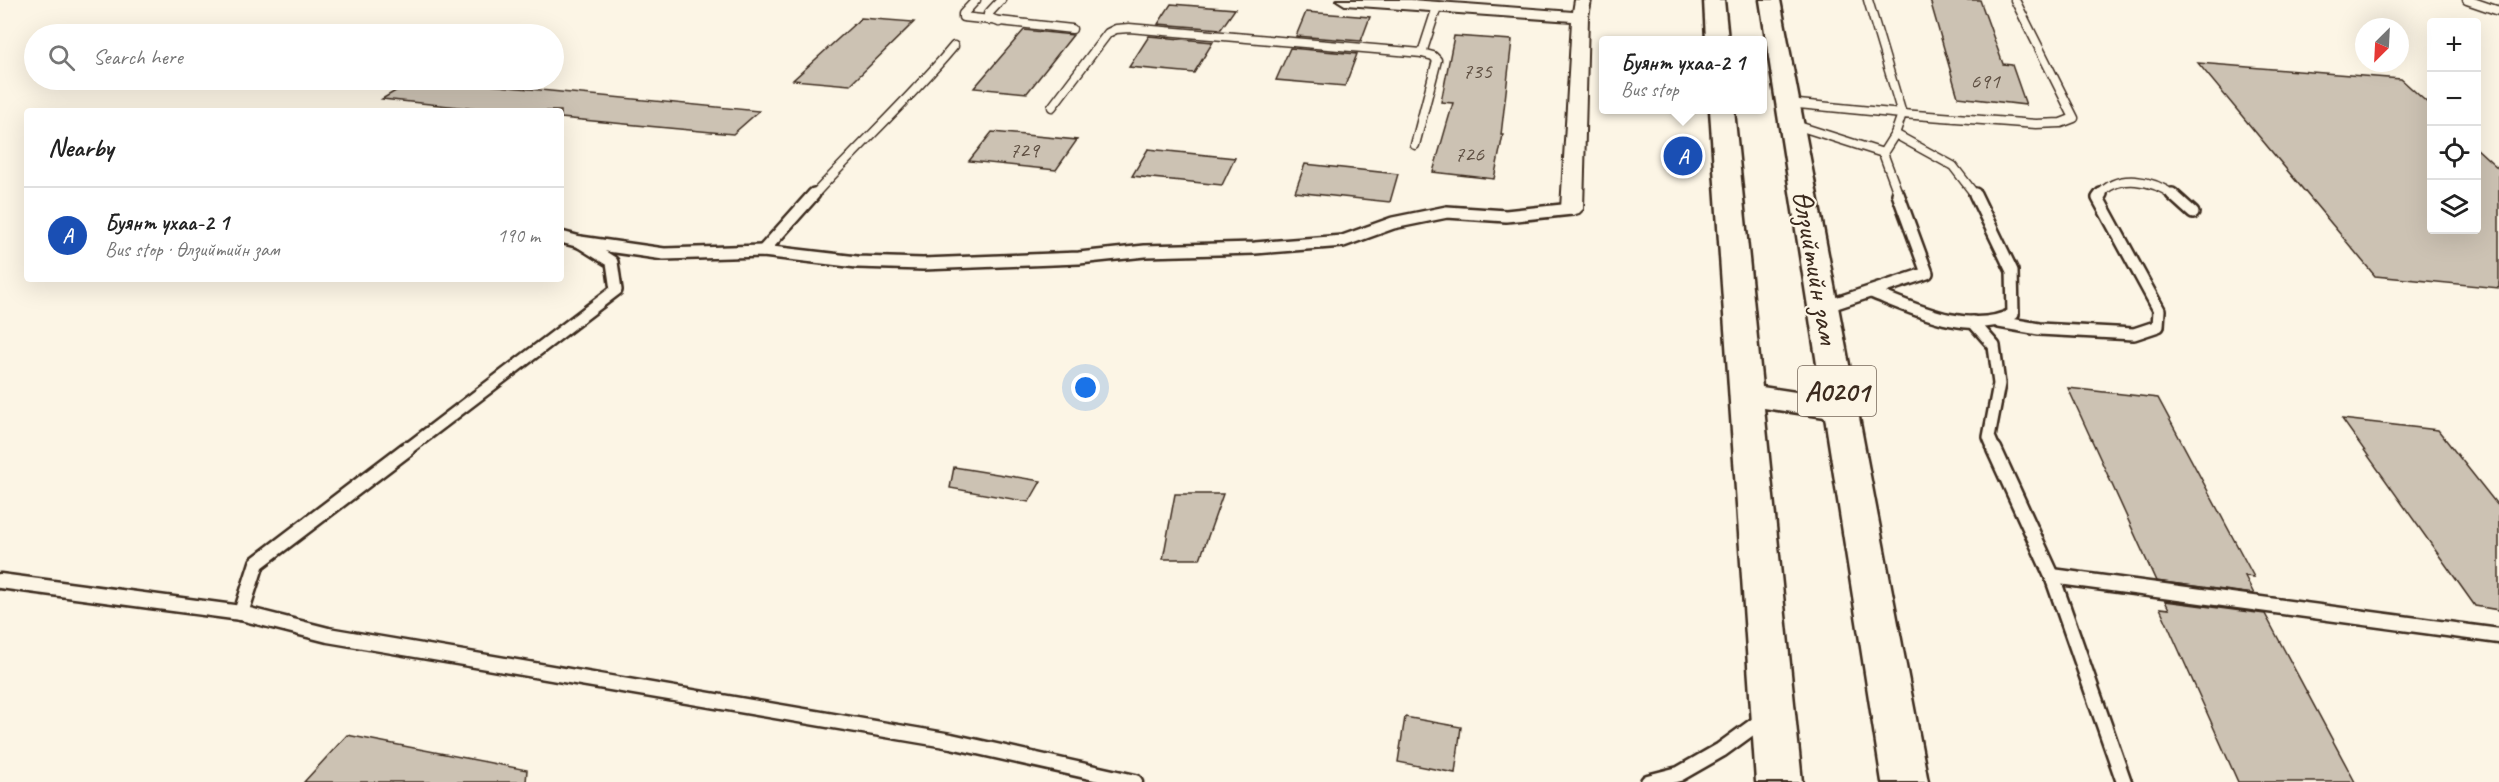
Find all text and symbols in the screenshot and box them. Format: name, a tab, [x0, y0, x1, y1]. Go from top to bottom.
north arrow	[2355, 18, 2409, 72]
map controls	[2427, 18, 2481, 234]
button: +	[2427, 18, 2481, 72]
search box	[24, 24, 564, 90]
popup	[1599, 36, 1767, 114]
icon: search	[45, 41, 78, 74]
text: Search here	[93, 43, 183, 71]
text: Буянт ухаа-2 1	[1621, 49, 1745, 77]
house number: 735	[1462, 57, 1493, 85]
house number: 691	[1970, 67, 2001, 95]
button: −	[2427, 72, 2481, 126]
text: Bus stop	[1621, 77, 1679, 102]
button: locate	[2427, 126, 2481, 180]
text: Nearby	[48, 131, 113, 164]
pin: A	[1664, 134, 1702, 178]
house number: 729	[1009, 136, 1041, 164]
house number: 726	[1454, 140, 1485, 168]
button: layers	[2427, 180, 2481, 234]
street label: Өлзийтийн зам	[1784, 187, 1849, 349]
text: Буянт ухаа-2 1	[105, 209, 229, 237]
text: A	[62, 223, 73, 248]
text: 190 m	[497, 223, 540, 248]
text: Bus stop · Өлзийтийн зам	[105, 237, 279, 262]
road number: A0201	[1798, 366, 1876, 416]
your location	[1071, 373, 1100, 402]

